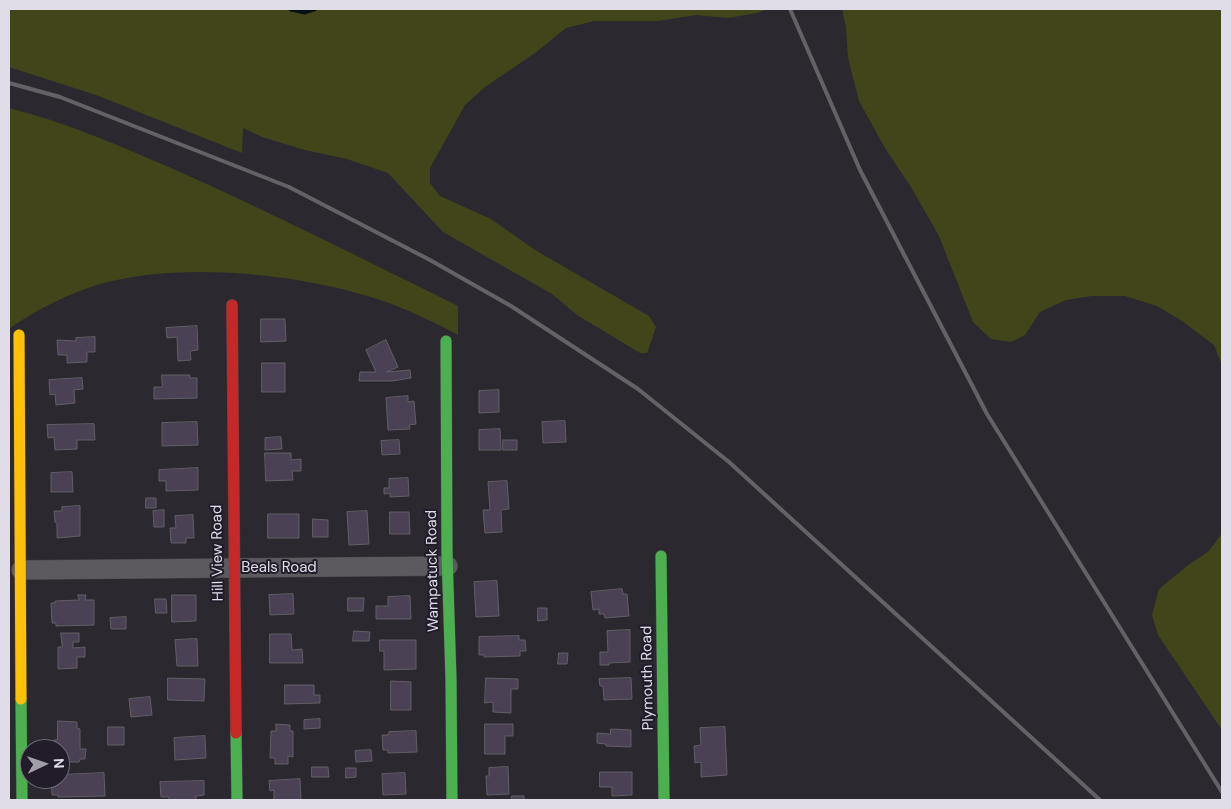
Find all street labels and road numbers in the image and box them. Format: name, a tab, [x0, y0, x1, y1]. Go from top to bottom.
street label: Hill View Road	[208, 504, 228, 602]
street label: Wampatuck Road	[423, 510, 443, 632]
street label: Beals Road	[241, 559, 317, 577]
street label: Plymouth Road	[638, 626, 658, 730]

